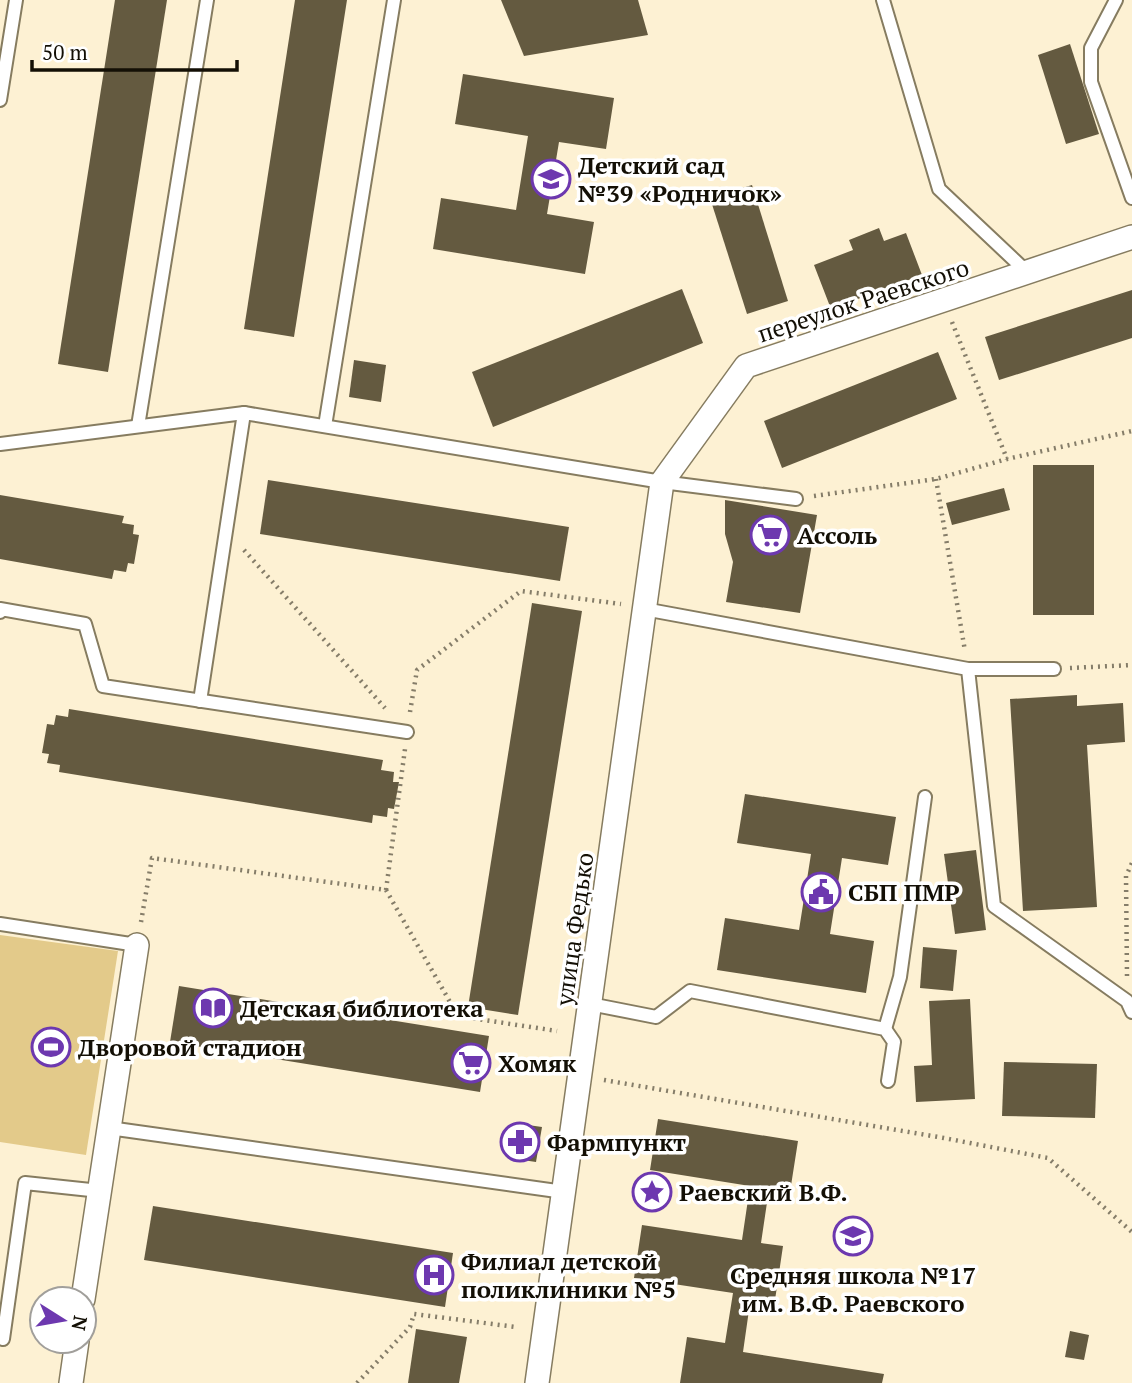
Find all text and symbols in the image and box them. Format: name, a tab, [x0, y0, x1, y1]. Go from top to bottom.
scale bar	[32, 28, 236, 72]
text: 50 m	[42, 38, 88, 66]
place label: Детский сад №39 «Родничок»	[578, 149, 782, 209]
school or university icon: Детский сад №39 «Родничок»	[530, 158, 572, 200]
street label: переулок Раевского	[753, 251, 973, 349]
supermarket icon: Ассоль	[749, 514, 791, 556]
place label: Ассоль	[797, 519, 877, 551]
street label: улица Федько	[547, 850, 601, 1009]
public building icon: СБП ПМР	[800, 871, 842, 913]
place label: СБП ПМР	[848, 876, 960, 908]
library icon: Детская библиотека	[192, 987, 234, 1029]
place label: Детская библиотека	[240, 992, 484, 1024]
sports icon: Дворовой стадион	[30, 1026, 72, 1068]
place label: Дворовой стадион	[78, 1031, 302, 1063]
supermarket icon: Хомяк	[450, 1042, 492, 1084]
place label: Хомяк	[498, 1047, 577, 1079]
pharmacy icon: Фармпункт	[499, 1121, 541, 1163]
place label: Фармпункт	[547, 1126, 686, 1158]
place icon: Раевский В.Ф.	[631, 1171, 673, 1213]
place label: Раевский В.Ф.	[679, 1176, 848, 1208]
school or university icon: Средняя школа №17 им. В.Ф. Раевского	[832, 1215, 874, 1257]
place label: Филиал детской поликлиники №5	[461, 1245, 676, 1305]
hospital icon: Филиал детской поликлиники №5	[413, 1254, 455, 1296]
place label: Средняя школа №17 им. В.Ф. Раевского	[730, 1259, 976, 1319]
north arrow	[28, 1285, 98, 1355]
text: N	[66, 1314, 94, 1333]

